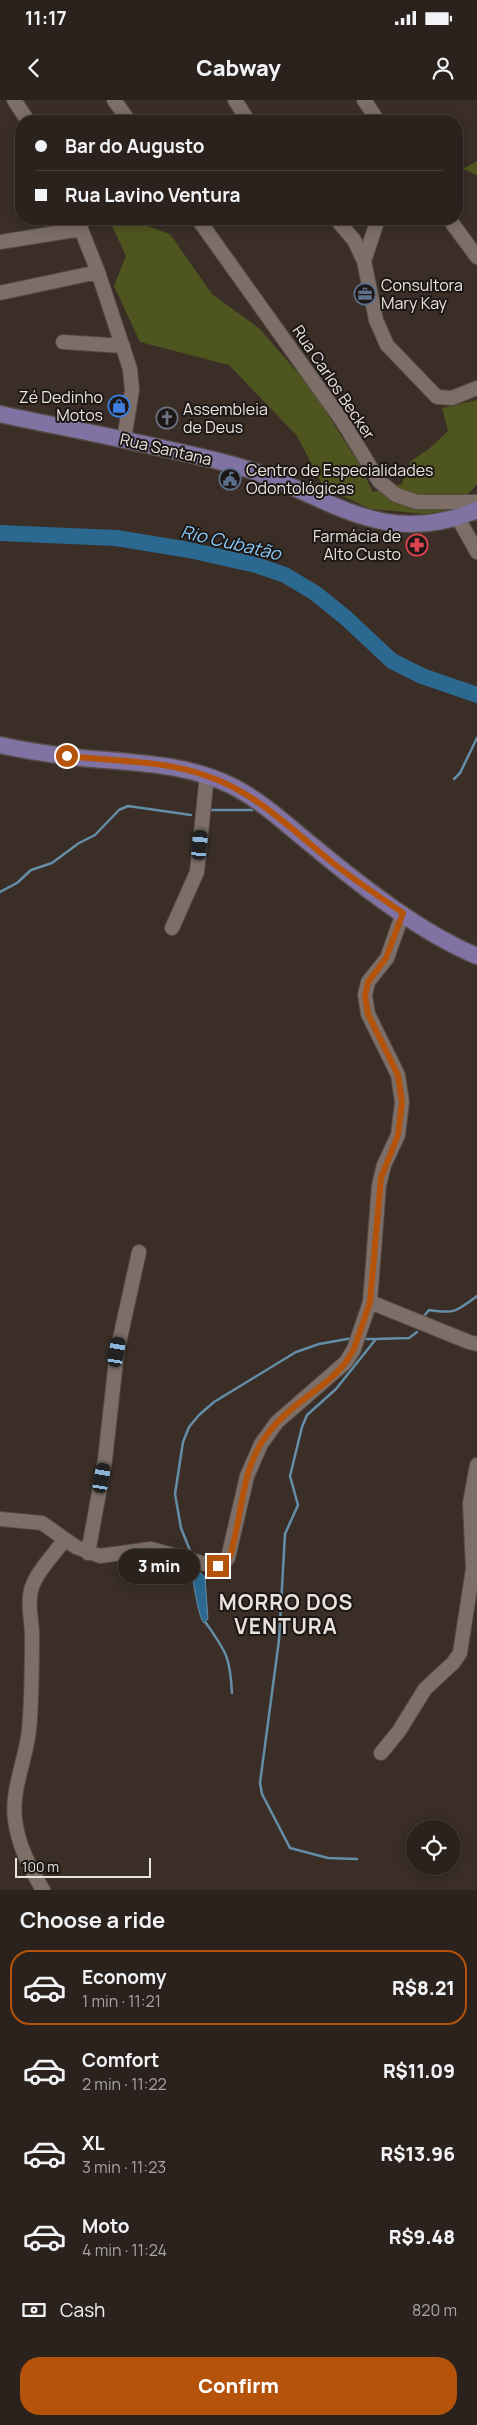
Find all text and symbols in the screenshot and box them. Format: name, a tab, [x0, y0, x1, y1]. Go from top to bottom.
text: 11:17	[25, 5, 67, 31]
text: Cabway	[196, 53, 281, 83]
icon: back	[20, 54, 48, 82]
icon: person	[429, 54, 457, 82]
text: Bar do Augusto	[65, 133, 205, 159]
text: Rua Lavino Ventura	[65, 182, 240, 208]
place label: Consultora Mary Kay	[381, 274, 463, 314]
office icon: Consultora Mary Kay	[353, 282, 377, 306]
street label: Rua Carlos Becker	[288, 321, 381, 444]
place label: Zé Dedinho Motos	[19, 386, 103, 426]
shop icon: Zé Dedinho Motos	[107, 394, 131, 418]
place label: Assembleia de Deus	[183, 398, 268, 438]
church icon: Assembleia de Deus	[155, 406, 179, 430]
street label: Rua Santana	[118, 428, 214, 470]
place label: Centro de Especialidades Odontológicas	[246, 459, 433, 499]
public building icon: Centro de Especialidades Odontológicas	[218, 467, 242, 491]
water label: Rio Cubatão	[179, 519, 285, 565]
place label: Farmácia de Alto Custo	[313, 525, 401, 565]
pharmacy icon: Farmácia de Alto Custo	[405, 533, 429, 557]
route start	[56, 745, 78, 767]
car	[191, 829, 208, 861]
car	[107, 1336, 126, 1368]
car	[92, 1462, 111, 1494]
callout: 3 min	[118, 1548, 200, 1584]
text: 3 min	[138, 1555, 180, 1577]
route end	[207, 1555, 229, 1577]
district label: MORRO DOS VENTURA	[219, 1588, 353, 1640]
map controls	[406, 1820, 461, 1875]
button: locate	[406, 1820, 461, 1875]
scale bar	[15, 1855, 151, 1878]
text: 100 m	[22, 1857, 59, 1876]
text: Choose a ride	[20, 1905, 165, 1935]
text: Economy	[82, 1964, 166, 1990]
icon: car	[22, 1965, 67, 2010]
text: R$8.21	[392, 1975, 455, 2001]
text: 1 min · 11:21	[82, 1990, 161, 2012]
text: Comfort	[82, 2047, 159, 2073]
icon: car	[22, 2048, 67, 2093]
text: R$11.09	[383, 2058, 455, 2084]
text: 2 min · 11:22	[82, 2073, 167, 2095]
text: XL	[82, 2130, 105, 2156]
icon: car	[22, 2131, 67, 2176]
text: R$13.96	[381, 2141, 455, 2167]
text: 3 min · 11:23	[82, 2156, 166, 2178]
text: Moto	[82, 2213, 129, 2239]
icon: car	[22, 2214, 67, 2259]
text: R$9.48	[389, 2224, 455, 2250]
text: 4 min · 11:24	[82, 2239, 167, 2261]
icon: cash	[20, 2296, 48, 2324]
text: Cash	[60, 2297, 105, 2323]
text: 820 m	[412, 2299, 457, 2321]
button: Confirm	[20, 2357, 457, 2415]

